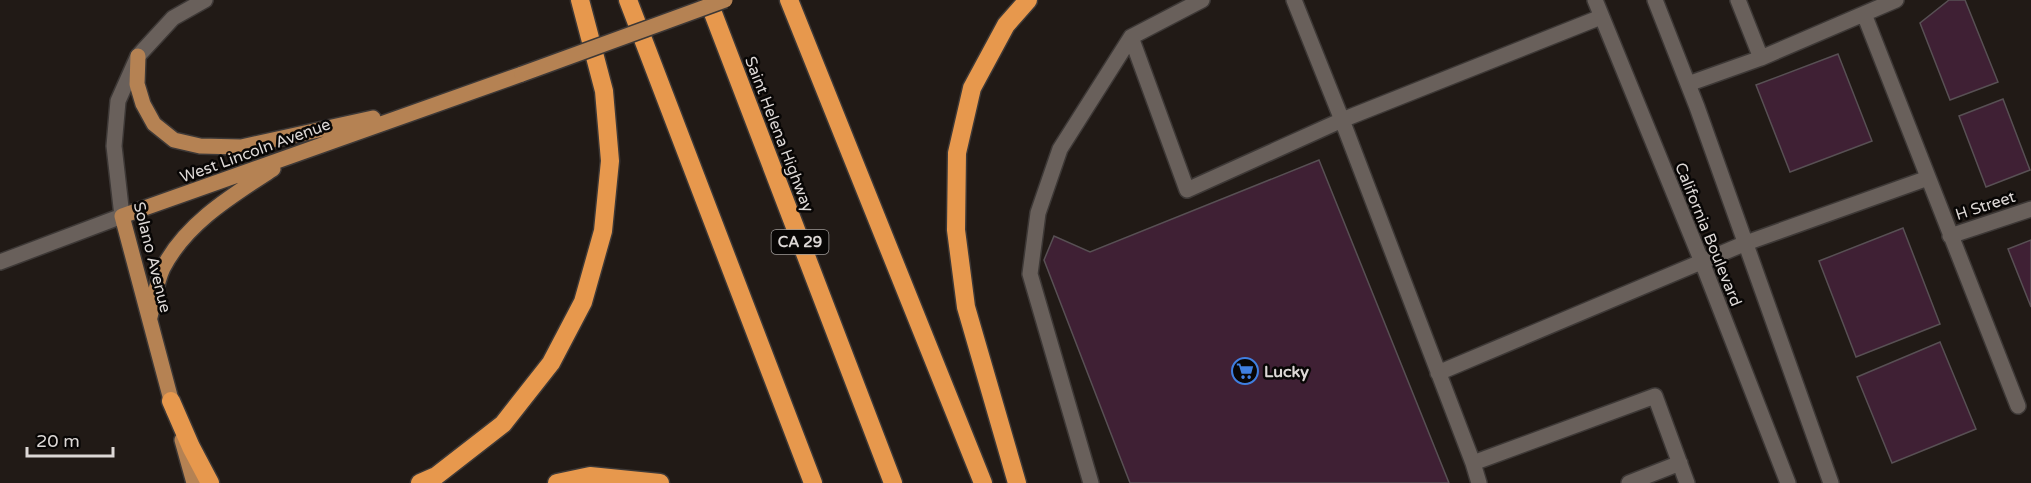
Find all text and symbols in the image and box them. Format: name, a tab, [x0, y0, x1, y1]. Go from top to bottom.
street label: Saint Helena Highway	[740, 54, 818, 215]
street label: West Lincoln Avenue	[177, 114, 333, 187]
street label: California Boulevard	[1670, 160, 1746, 309]
street label: H Street	[1953, 187, 2018, 225]
street label: Solano Avenue	[129, 200, 175, 315]
road number: CA 29	[772, 230, 828, 254]
supermarket icon: Lucky	[1230, 356, 1260, 386]
place label: Lucky	[1264, 362, 1309, 382]
scale bar	[27, 420, 112, 458]
text: 20 m	[36, 430, 80, 452]

